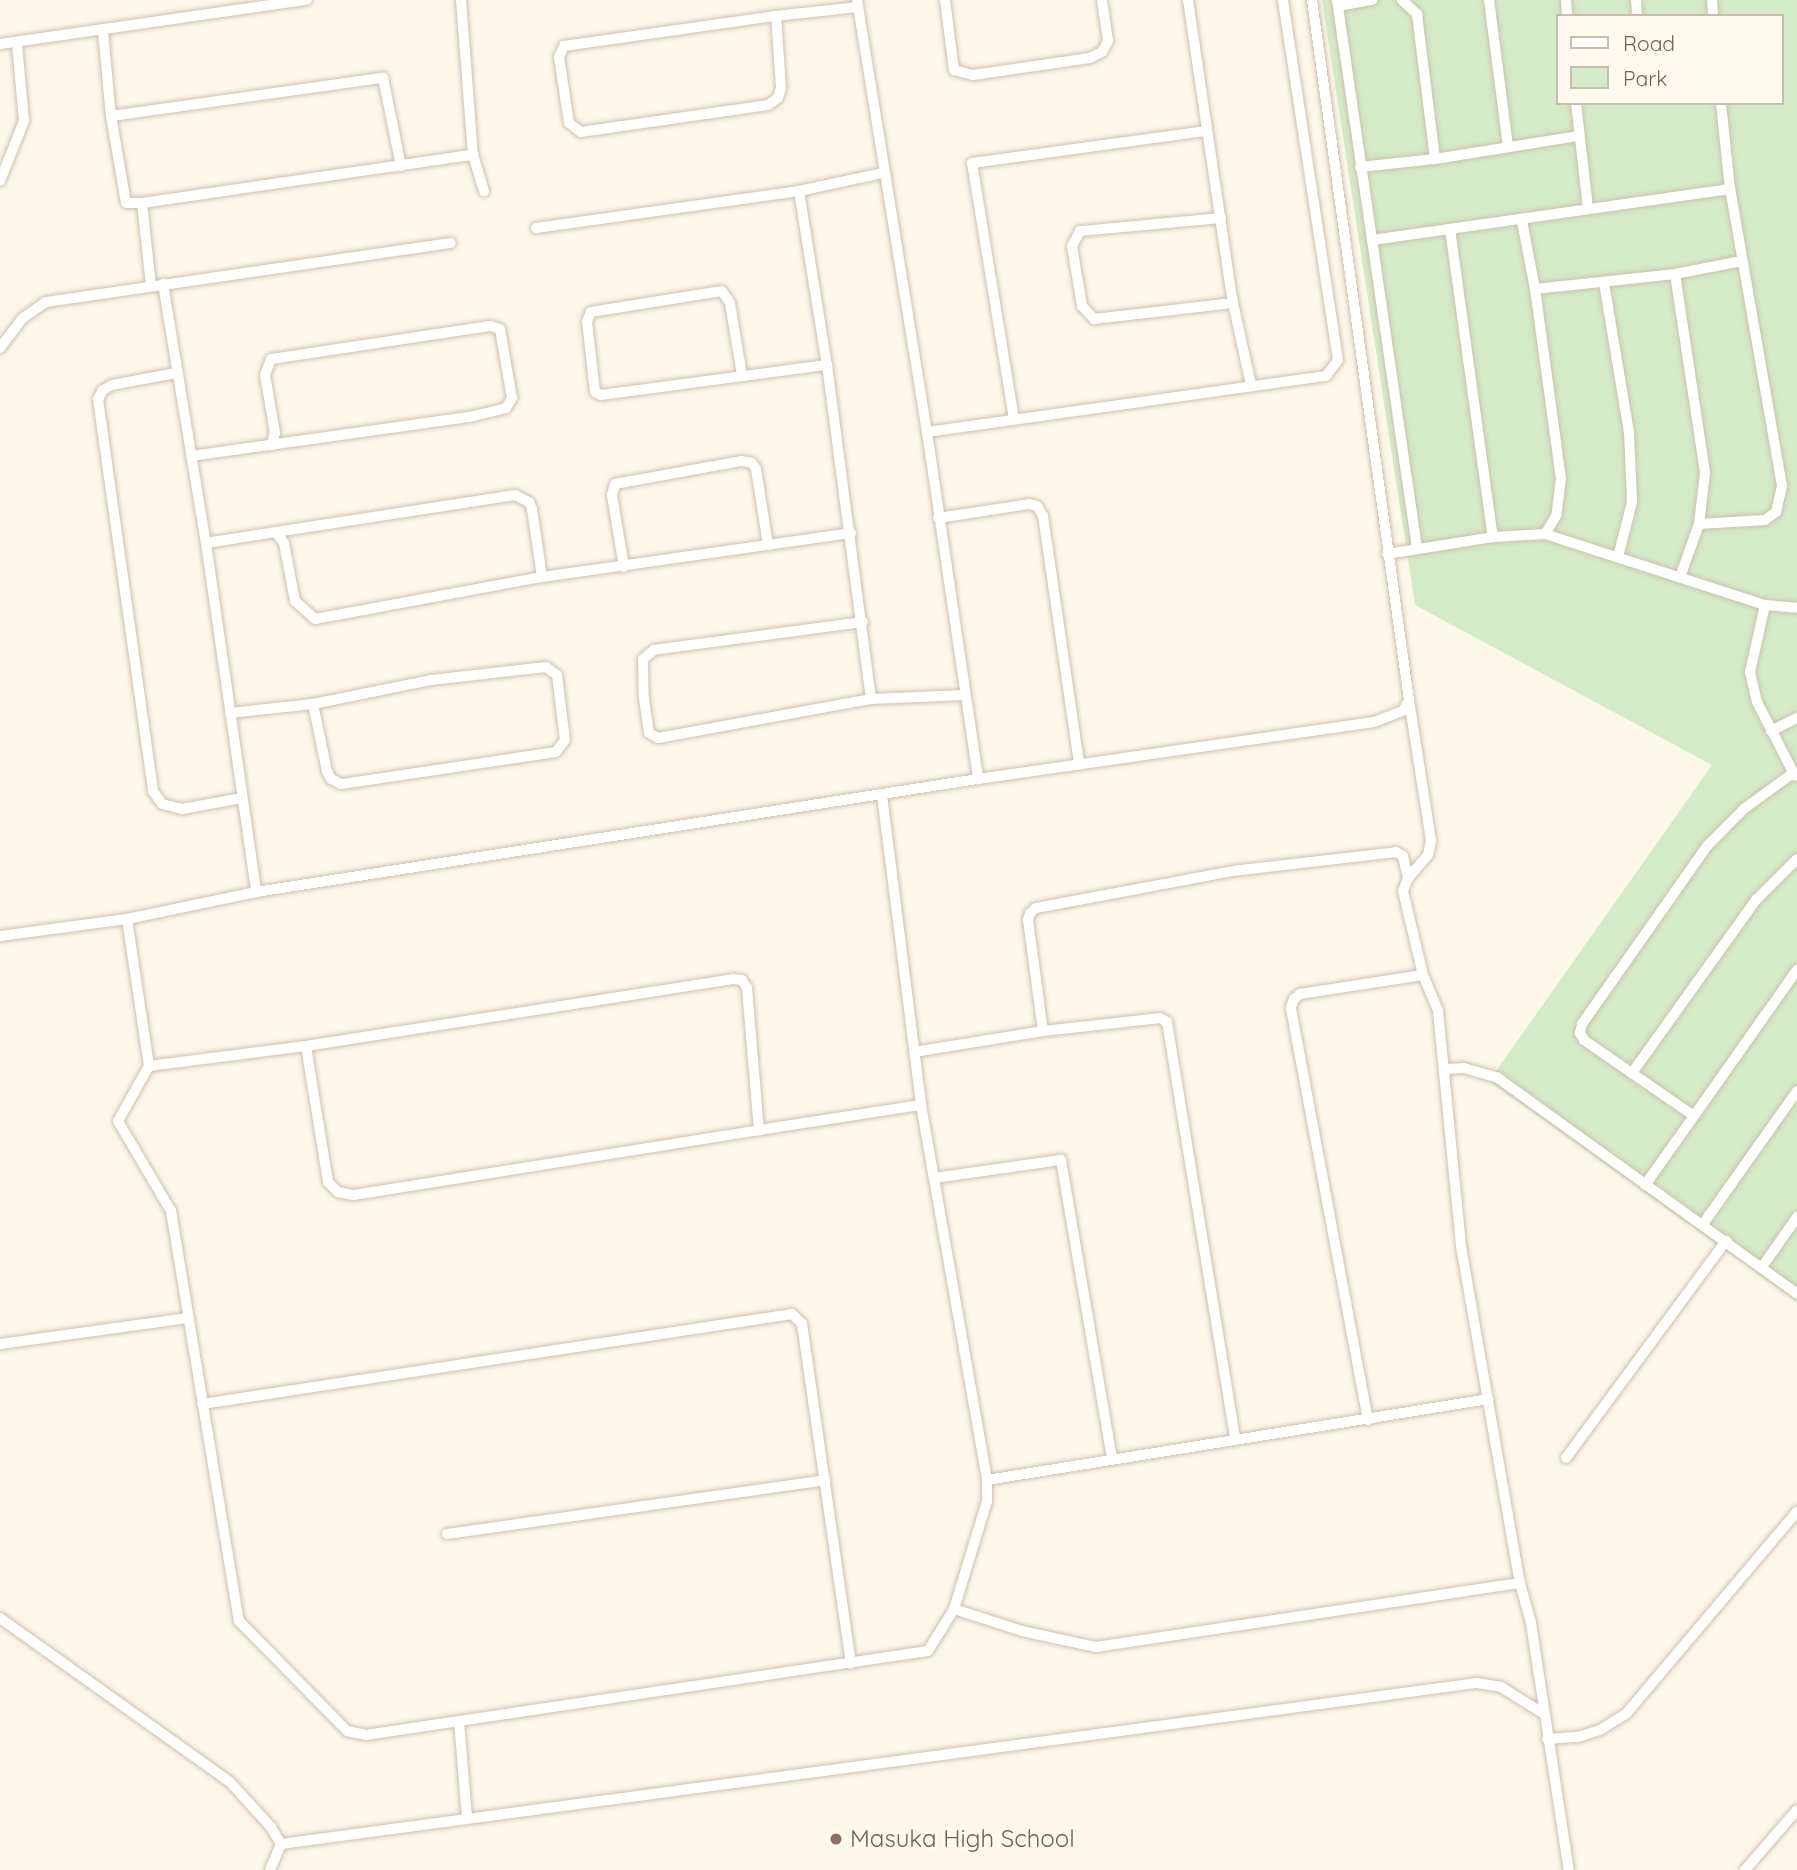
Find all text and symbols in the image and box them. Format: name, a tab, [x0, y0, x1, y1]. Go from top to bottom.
legend	[1556, 14, 1783, 105]
text: Road	[1623, 30, 1675, 56]
text: Park	[1623, 65, 1667, 91]
place label: Masuka High School	[850, 1825, 1075, 1853]
marker: Masuka High School	[828, 1831, 844, 1847]

